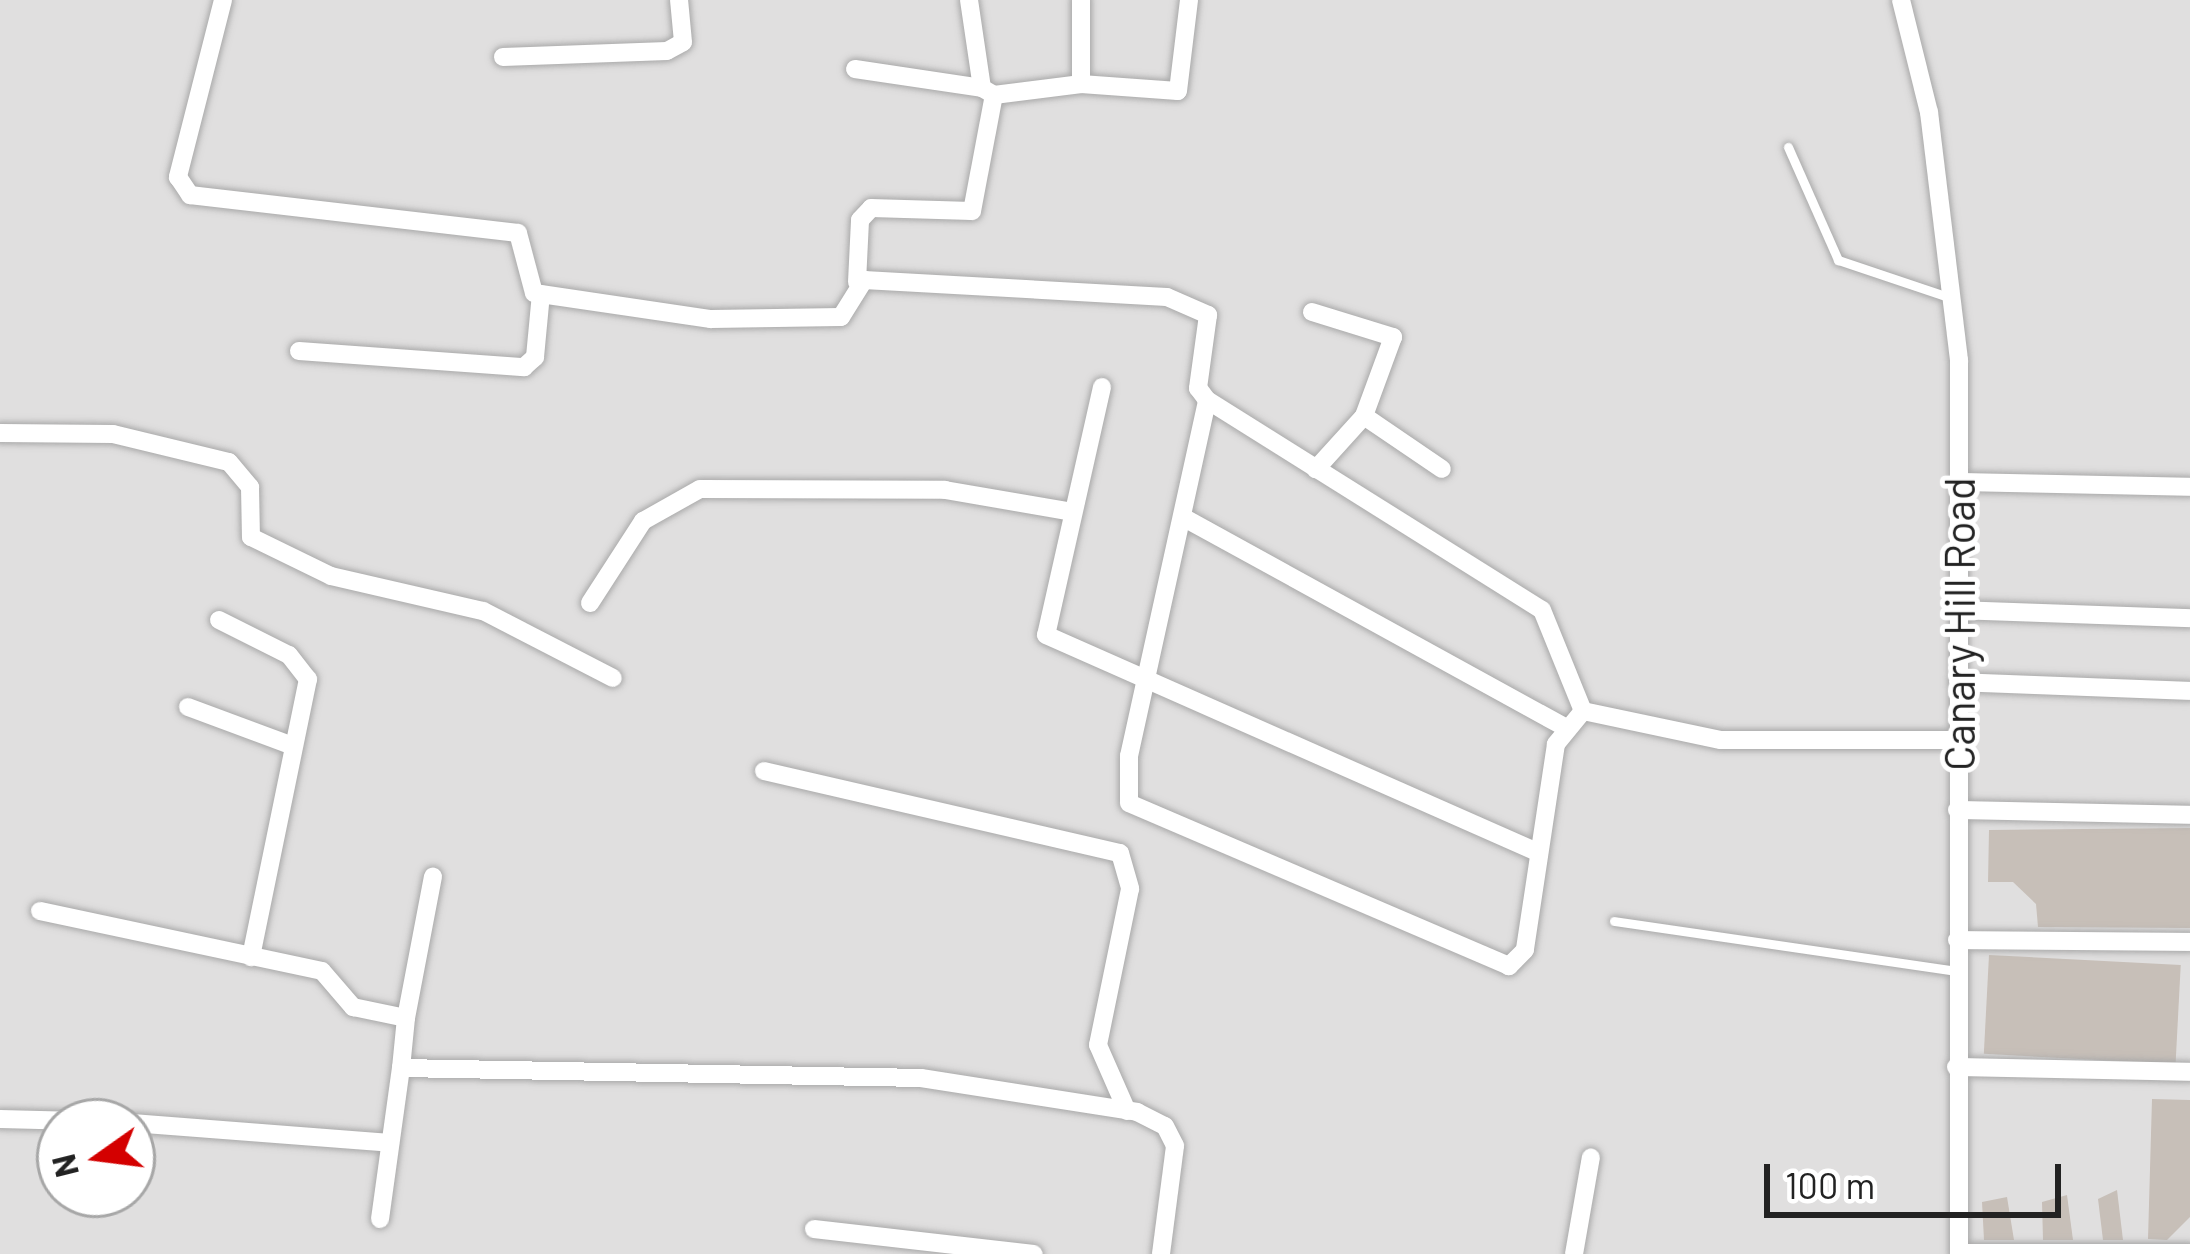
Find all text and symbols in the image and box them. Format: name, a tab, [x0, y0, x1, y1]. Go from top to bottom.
street label: Canary Hill Road	[1933, 477, 1983, 771]
north arrow	[36, 1098, 156, 1218]
scale bar	[1770, 1140, 2067, 1214]
text: N	[42, 1151, 86, 1181]
text: 100 m	[1785, 1163, 1875, 1206]

